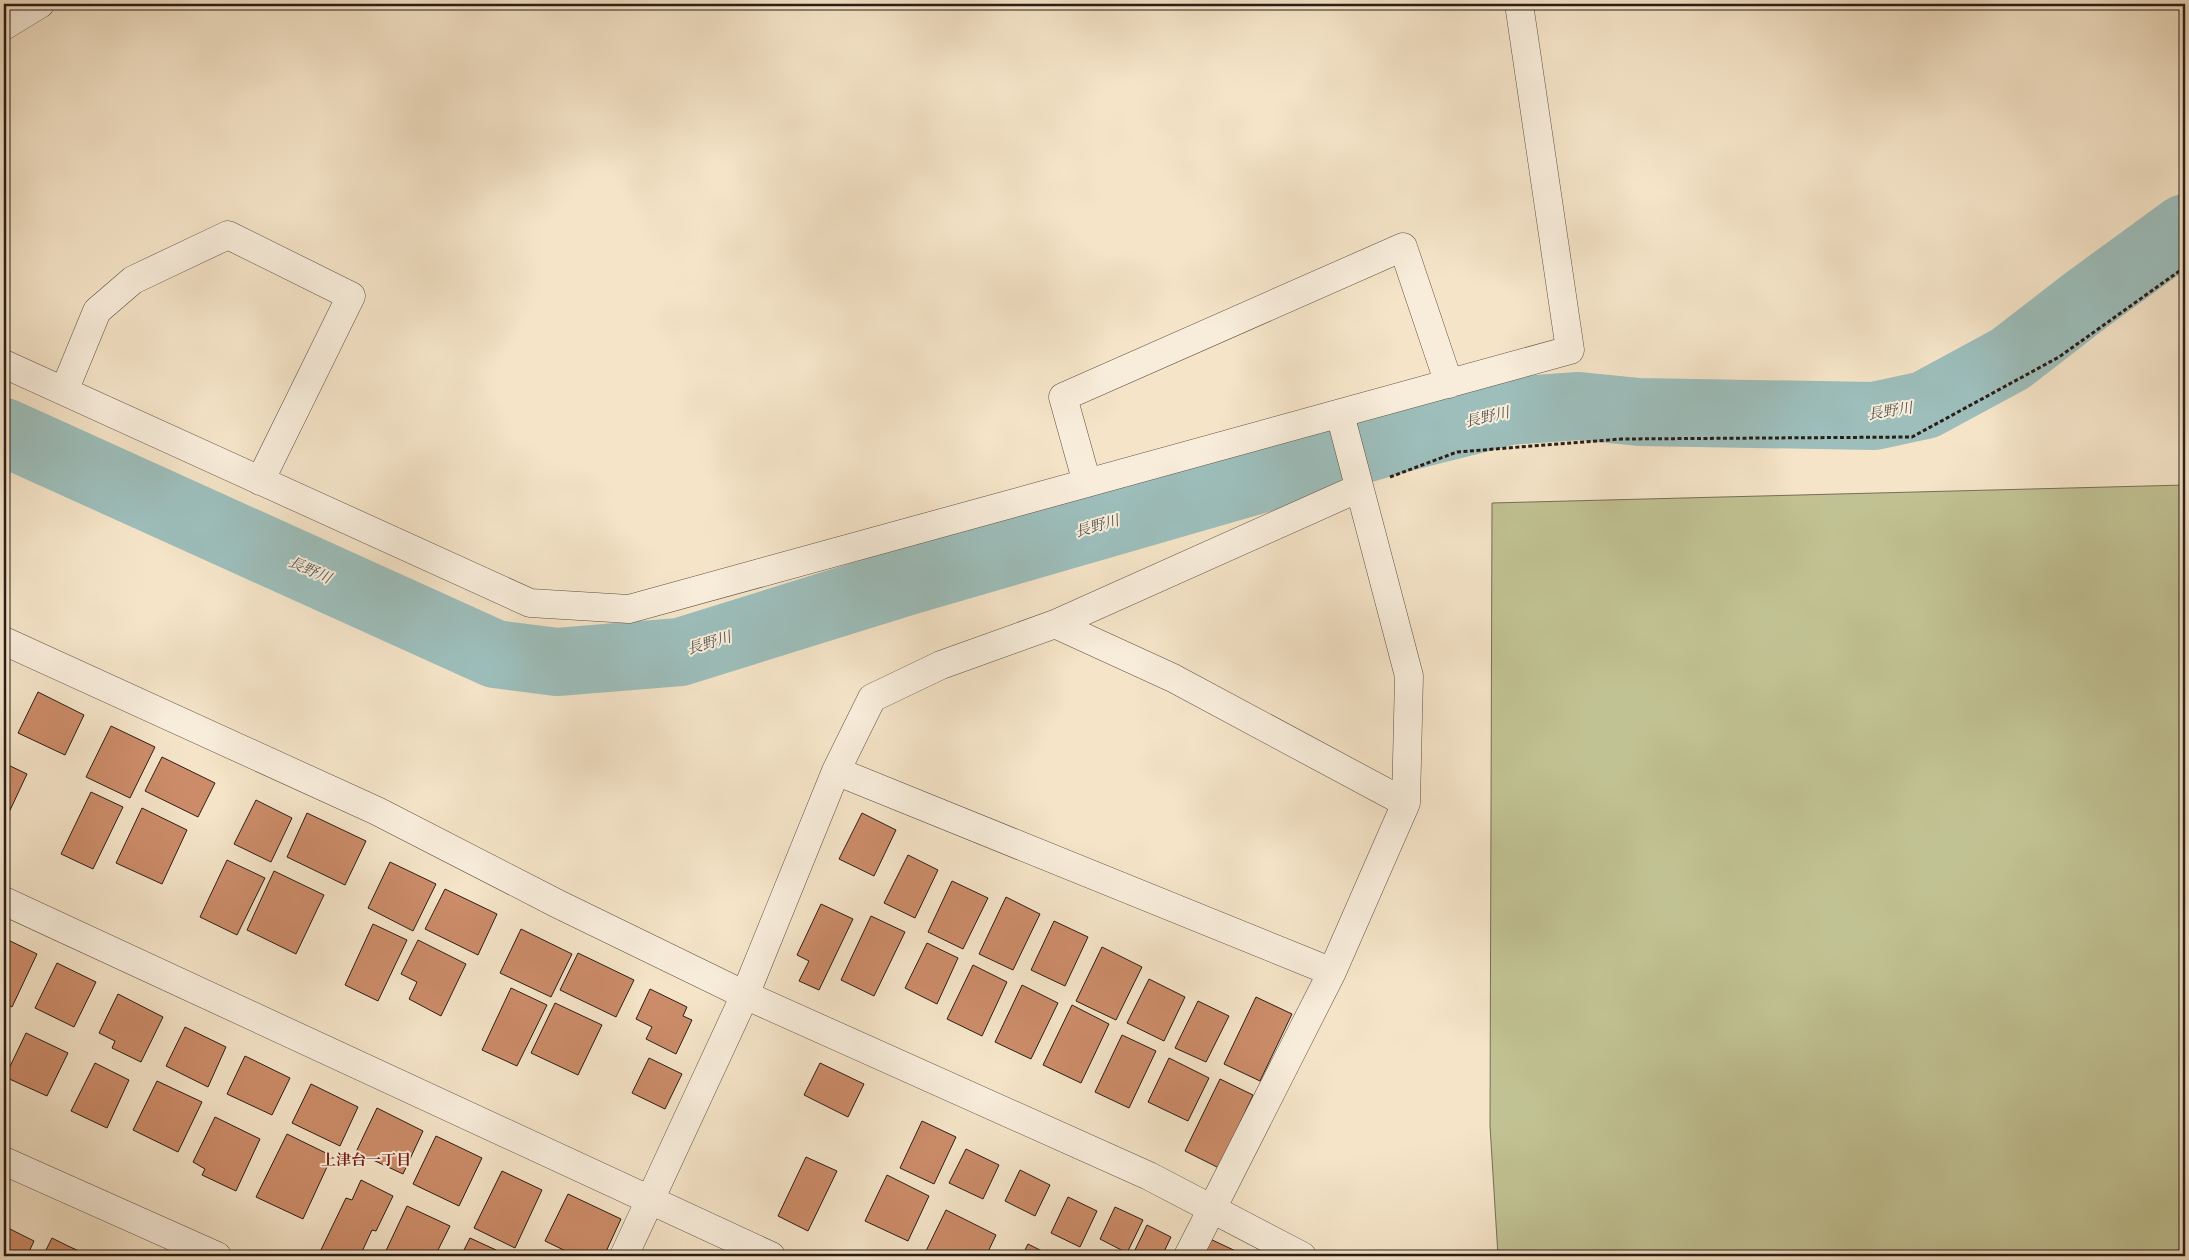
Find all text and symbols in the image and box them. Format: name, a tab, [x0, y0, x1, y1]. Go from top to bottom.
water label: 長野川	[1866, 398, 1916, 424]
water label: 長野川	[1463, 403, 1513, 432]
water label: 長野川	[1073, 511, 1123, 542]
water label: 長野川	[285, 553, 336, 589]
water label: 長野川	[685, 627, 735, 659]
district label: 上津台一丁目	[321, 1151, 411, 1170]

